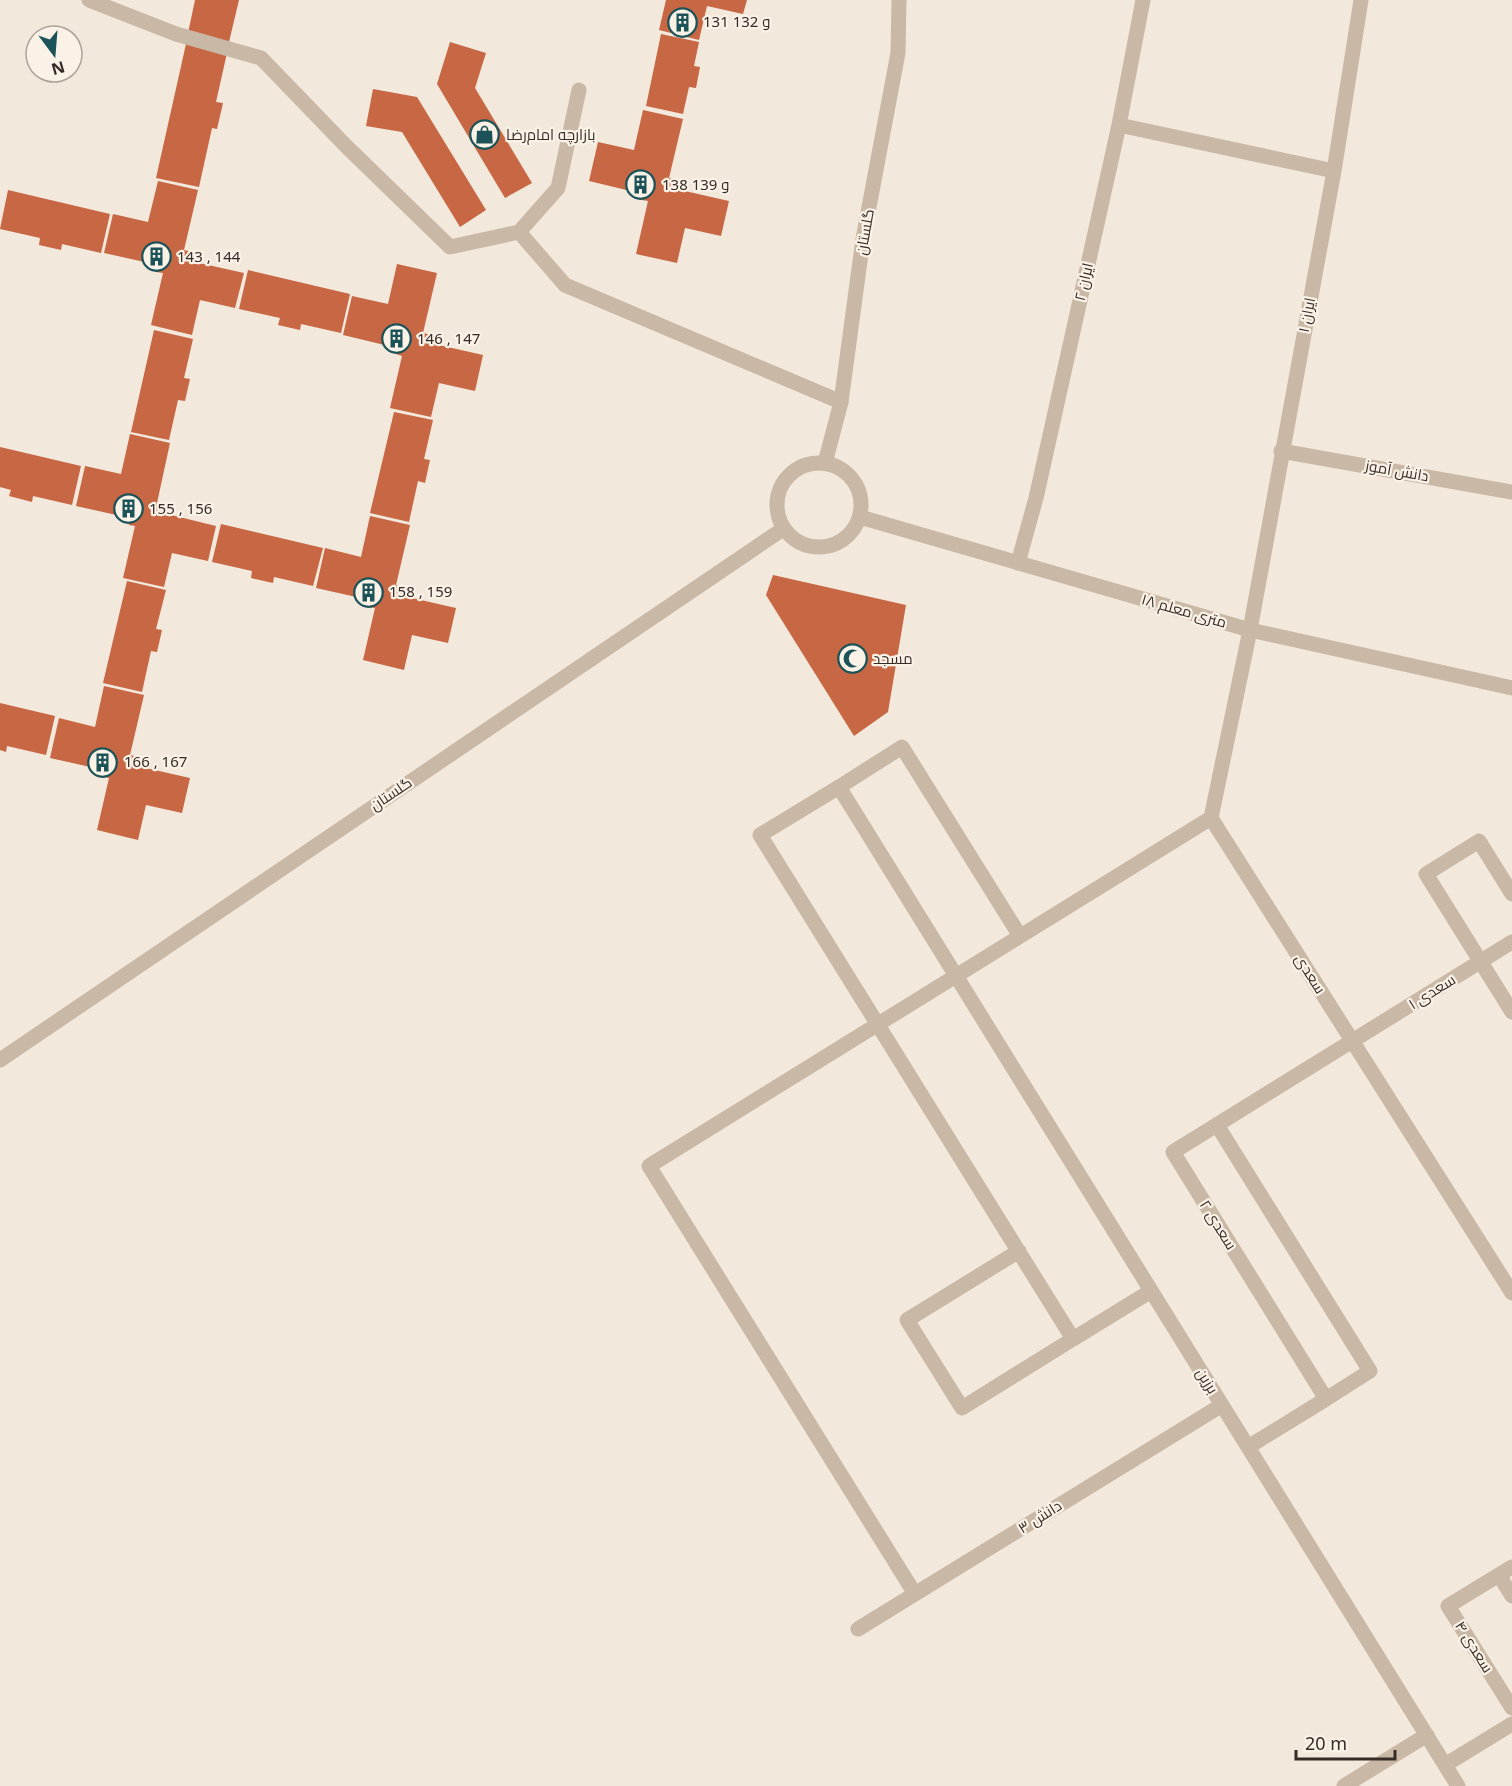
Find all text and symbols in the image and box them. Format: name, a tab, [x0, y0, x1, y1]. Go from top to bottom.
building icon: 131 و 132	[666, 6, 698, 38]
place label: 131 و 132	[703, 11, 770, 31]
north arrow	[24, 24, 84, 84]
text: N	[49, 56, 67, 81]
shop icon: بازارچه امام‌رضا	[469, 119, 501, 151]
place label: بازارچه امام‌رضا	[506, 124, 595, 145]
building icon: 138 و 139	[625, 169, 657, 201]
place label: 138 و 139	[662, 174, 729, 194]
street label: گلستان	[850, 207, 879, 257]
building icon: 143 , 144	[140, 241, 172, 273]
place label: 143 , 144	[177, 246, 241, 266]
street label: ایران ۲	[1069, 261, 1098, 303]
street label: ایران ۱	[1293, 296, 1320, 334]
building icon: 146 , 147	[380, 323, 412, 355]
place label: 146 , 147	[417, 328, 480, 348]
street label: دانش آموز	[1363, 454, 1431, 486]
building icon: 155 , 156	[112, 493, 144, 525]
place label: 155 , 156	[149, 498, 212, 518]
building icon: 158 , 159	[352, 576, 384, 608]
place label: 158 , 159	[389, 581, 452, 601]
street label: ۱۸ متری معلم	[1139, 588, 1229, 633]
mosque icon: مسجد	[836, 643, 868, 675]
place label: مسجد	[873, 648, 913, 668]
building icon: 166 , 167	[87, 746, 119, 778]
place label: 166 , 167	[124, 751, 187, 771]
street label: گلستان	[366, 772, 416, 815]
street label: سعدی	[1290, 950, 1331, 998]
street label: سعدی ۱	[1404, 969, 1459, 1014]
street label: سعدی ۲	[1195, 1196, 1242, 1254]
street label: برزین	[1191, 1364, 1223, 1398]
street label: دانش ۳	[1014, 1495, 1066, 1538]
street label: سعدی ۴	[1450, 1617, 1499, 1677]
scale bar	[1296, 1723, 1395, 1761]
text: 20 m	[1305, 1731, 1347, 1755]

